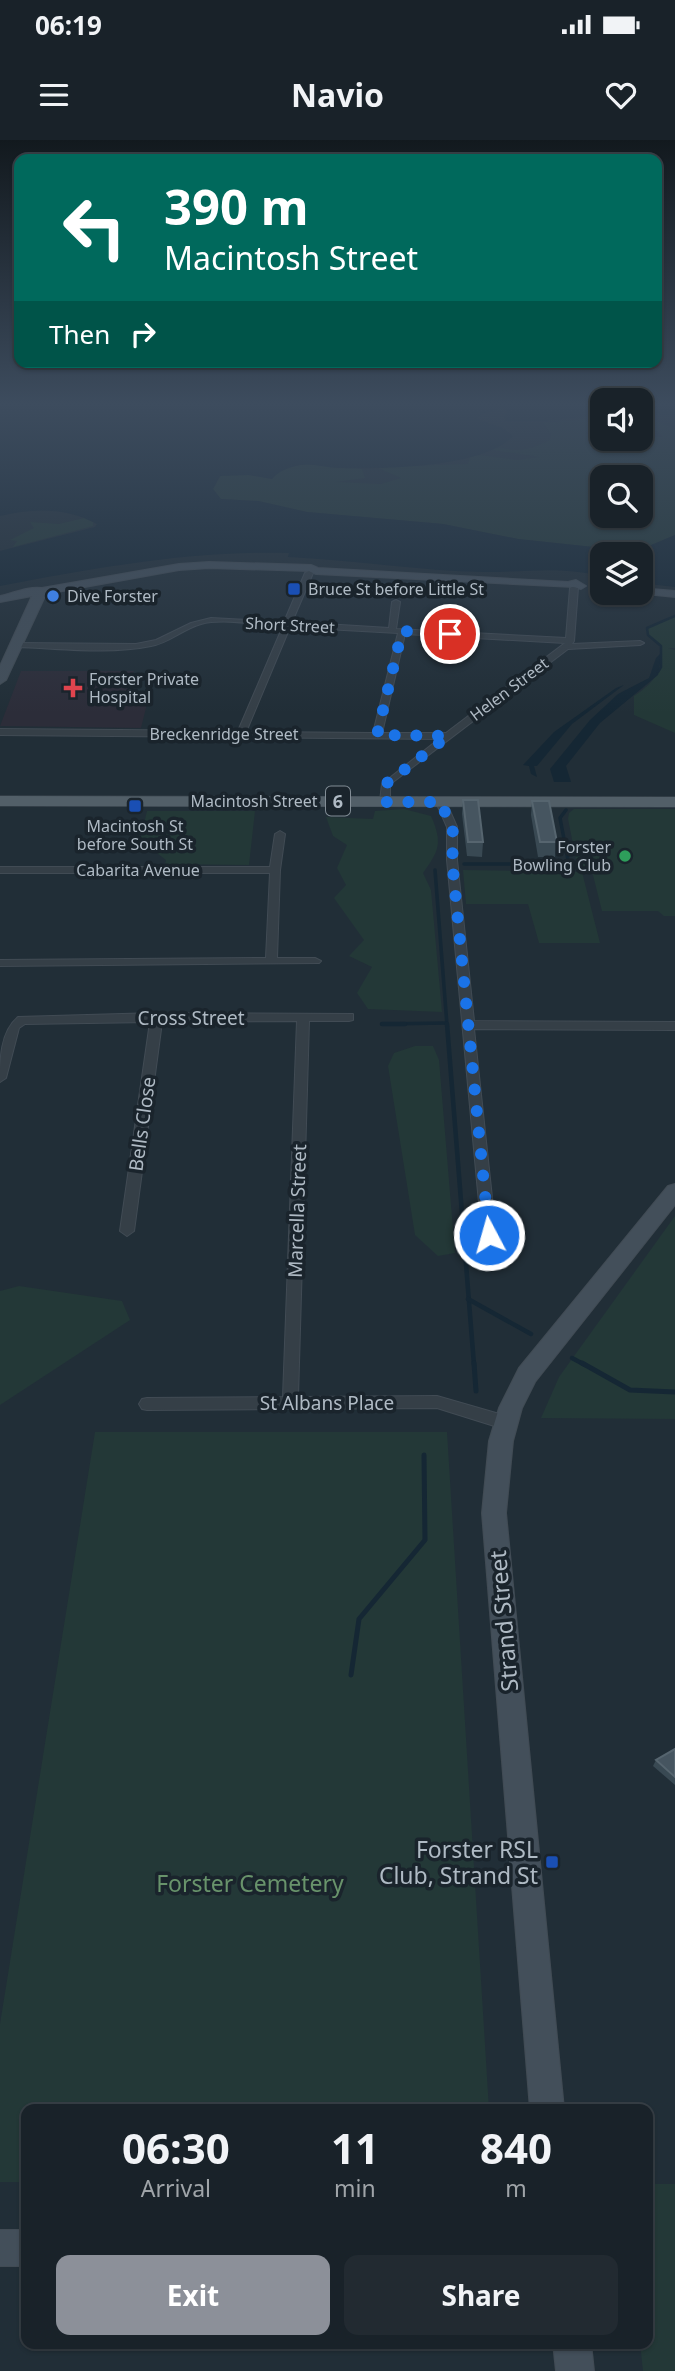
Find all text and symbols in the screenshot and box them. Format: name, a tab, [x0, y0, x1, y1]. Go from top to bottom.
text: 06:19	[35, 7, 102, 43]
text: Navio	[291, 73, 384, 116]
icon: menu	[35, 76, 73, 114]
icon: heart	[602, 76, 640, 114]
text: 390 m	[164, 173, 309, 239]
icon: left	[49, 182, 140, 273]
text: Macintosh Street	[164, 236, 418, 279]
icon: right	[124, 315, 162, 353]
text: Then	[49, 316, 110, 352]
map controls	[590, 388, 653, 605]
button: sound	[590, 388, 653, 451]
button: search	[590, 465, 653, 528]
button: layers	[590, 542, 653, 605]
place label: Bruce St before Little St	[308, 578, 484, 600]
marker: Bruce St before Little St	[286, 581, 302, 597]
place label: Dive Forster	[67, 585, 158, 607]
marker: Dive Forster	[45, 588, 61, 604]
pin	[420, 604, 480, 664]
street label: Short Street	[245, 612, 336, 638]
icon: arrive	[431, 615, 469, 653]
street label: Helen Street	[465, 652, 553, 726]
place label: Forster Private Hospital	[89, 668, 199, 708]
marker: Forster Private Hospital	[63, 678, 83, 698]
street label: Breckenridge Street	[149, 723, 299, 745]
road number: 6	[326, 786, 350, 816]
street label: Macintosh Street	[190, 790, 318, 812]
marker: Macintosh St before South St	[127, 798, 143, 814]
place label: Macintosh St before South St	[77, 815, 193, 855]
place label: Forster Bowling Club	[513, 836, 611, 876]
marker: Forster Bowling Club	[617, 848, 633, 864]
street label: Cabarita Avenue	[76, 859, 200, 881]
street label: Cross Street	[137, 1005, 245, 1031]
street label: Bells Close	[123, 1075, 161, 1173]
street label: Marcella Street	[282, 1144, 312, 1278]
position arrow	[452, 1198, 526, 1272]
street label: St Albans Place	[260, 1390, 394, 1416]
street label: Strand Street	[481, 1549, 525, 1693]
place label: Forster RSL Club, Strand St	[379, 1833, 538, 1891]
marker: Forster RSL Club, Strand St	[544, 1854, 560, 1870]
park label: Forster Cemetery	[156, 1867, 344, 1899]
text: 06:30	[122, 2119, 230, 2176]
text: 11	[331, 2119, 379, 2176]
text: 840	[480, 2119, 552, 2176]
text: Arrival	[141, 2172, 211, 2204]
text: min	[334, 2172, 376, 2204]
text: m	[505, 2172, 527, 2204]
button: Exit	[56, 2255, 330, 2335]
button: Share	[344, 2255, 618, 2335]

